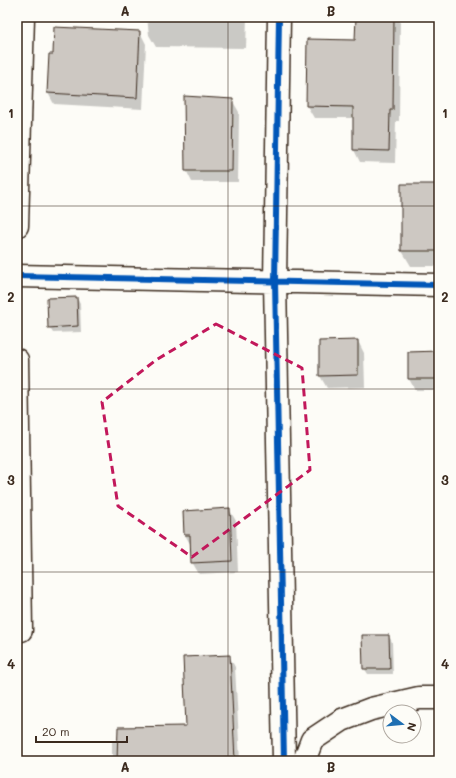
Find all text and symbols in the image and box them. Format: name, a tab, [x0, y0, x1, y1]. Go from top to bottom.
text: A	[120, 2, 130, 19]
text: B	[327, 2, 336, 19]
text: 1	[8, 104, 14, 121]
text: 1	[442, 104, 448, 121]
text: 2	[7, 288, 15, 305]
text: 2	[441, 288, 449, 305]
text: 3	[7, 471, 15, 488]
text: 3	[441, 471, 449, 488]
text: 4	[7, 655, 15, 672]
text: 4	[441, 655, 449, 672]
north arrow	[382, 704, 422, 744]
scale bar	[36, 718, 127, 744]
text: N	[404, 721, 420, 733]
text: 20 m	[42, 723, 70, 739]
text: A	[120, 758, 130, 775]
text: B	[327, 758, 336, 775]

